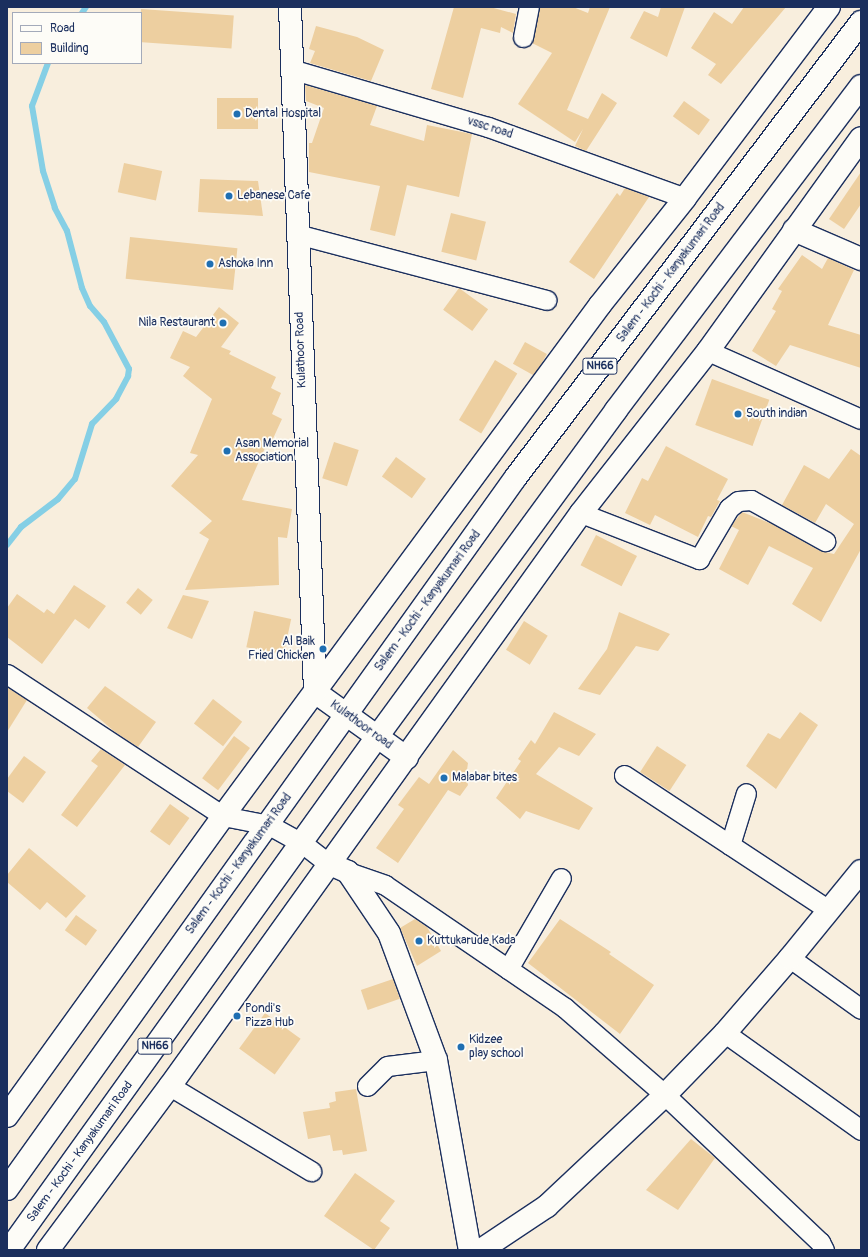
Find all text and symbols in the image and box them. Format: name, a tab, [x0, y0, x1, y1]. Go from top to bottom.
legend	[12, 12, 142, 64]
text: Road	[50, 21, 75, 36]
text: Building	[50, 41, 89, 56]
place label: Dental Hospital	[245, 107, 321, 121]
marker: Dental Hospital	[232, 109, 242, 119]
street label: vssc road	[466, 114, 514, 142]
place label: Lebanese Cafe	[237, 189, 310, 203]
marker: Lebanese Cafe	[224, 191, 234, 201]
street label: Salem - Kochi - Kanyakumari Road	[614, 201, 728, 345]
place label: Ashoka Inn	[218, 257, 273, 271]
marker: Ashoka Inn	[205, 259, 215, 269]
street label: Kulathoor Road	[292, 312, 310, 388]
place label: Nila Restaurant	[138, 316, 215, 330]
marker: Nila Restaurant	[218, 318, 228, 328]
road number: NH66	[582, 357, 618, 375]
place label: South indian	[746, 407, 807, 421]
marker: South indian	[733, 409, 743, 419]
place label: Asan Memorial Association	[235, 437, 309, 465]
marker: Asan Memorial Association	[222, 446, 232, 456]
street label: Salem - Kochi - Kanyakumari Road	[372, 528, 484, 674]
place label: Al Baik Fried Chicken	[248, 635, 315, 663]
marker: Al Baik Fried Chicken	[318, 644, 328, 654]
street label: Kulathoor road	[327, 698, 395, 752]
place label: Malabar bites	[452, 771, 517, 785]
marker: Malabar bites	[439, 773, 449, 783]
street label: Salem - Kochi - Kanyakumari Road	[183, 791, 295, 937]
place label: Kuttukarude Kada	[427, 934, 516, 948]
marker: Kuttukarude Kada	[414, 936, 424, 946]
place label: Pondi's Pizza Hub	[245, 1002, 294, 1030]
marker: Pondi's Pizza Hub	[232, 1011, 242, 1021]
place label: Kidzee play school	[469, 1033, 524, 1061]
road number: NH66	[137, 1037, 173, 1055]
marker: Kidzee play school	[456, 1042, 466, 1052]
street label: Salem - Kochi - Kanyakumari Road	[24, 1079, 136, 1225]

